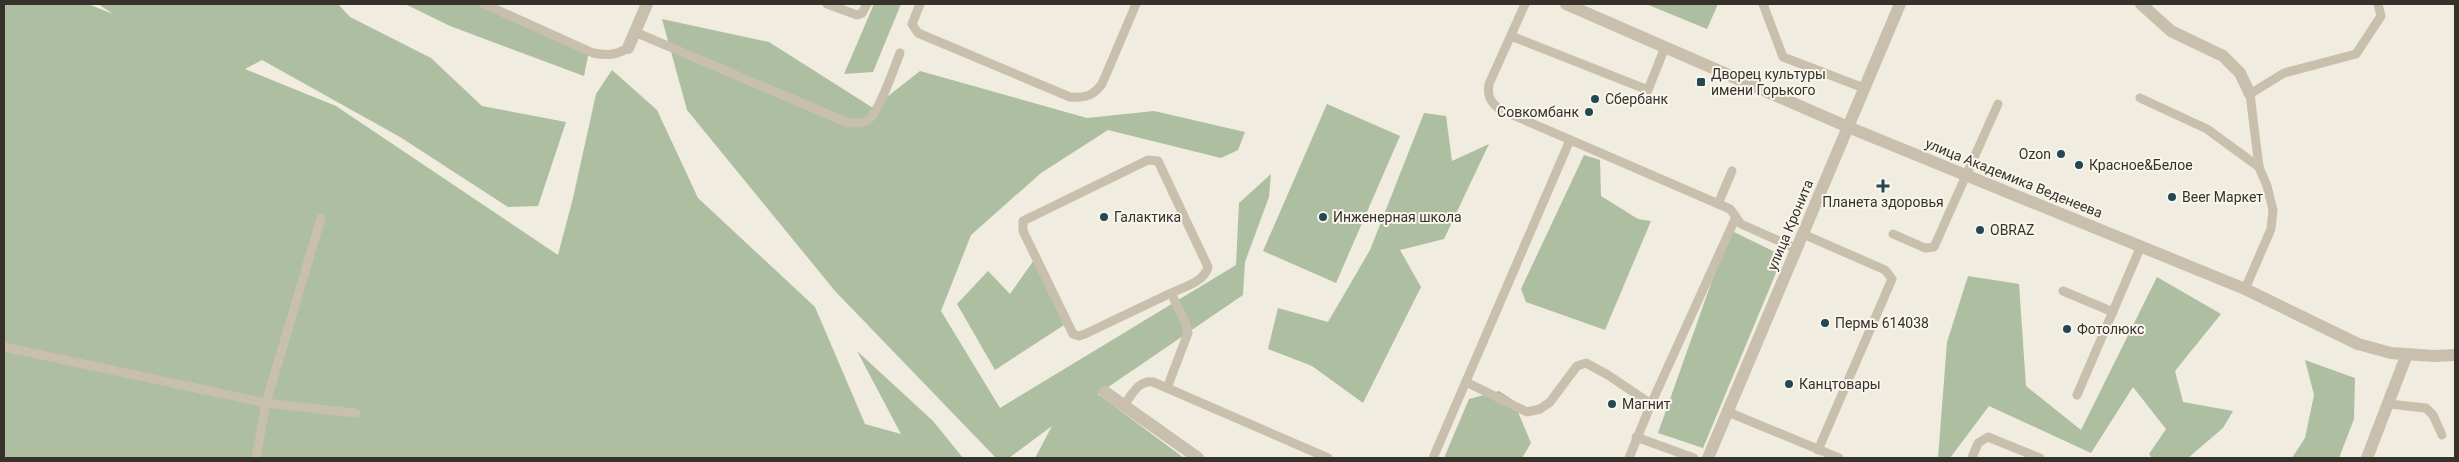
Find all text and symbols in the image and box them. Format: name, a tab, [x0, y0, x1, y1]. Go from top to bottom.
place label: Дворец культуры имени Горького	[1711, 66, 1826, 98]
marker: Дворец культуры имени Горького	[1695, 76, 1707, 88]
place label: Сбербанк	[1605, 91, 1669, 107]
marker: Сбербанк	[1589, 93, 1601, 105]
place label: Совкомбанк	[1497, 104, 1579, 120]
marker: Совкомбанк	[1583, 106, 1595, 118]
street label: улица Академика Веденеева	[1923, 135, 2105, 221]
place label: Ozon	[2019, 146, 2051, 162]
marker: Ozon	[2055, 148, 2067, 160]
place label: Красное&Белое	[2089, 157, 2193, 173]
marker: Красное&Белое	[2073, 159, 2085, 171]
street label: улица Кронита	[1764, 177, 1816, 273]
marker: Планета здоровья	[1877, 180, 1889, 192]
place label: Beer Маркет	[2182, 189, 2263, 205]
marker: Beer Маркет	[2166, 191, 2178, 203]
place label: Планета здоровья	[1822, 194, 1944, 210]
place label: Галактика	[1114, 209, 1181, 225]
place label: Инженерная школа	[1333, 209, 1462, 225]
marker: Галактика	[1098, 211, 1110, 223]
marker: Инженерная школа	[1317, 211, 1329, 223]
place label: OBRAZ	[1990, 222, 2035, 238]
marker: OBRAZ	[1974, 224, 1986, 236]
place label: Пермь 614038	[1835, 315, 1929, 331]
marker: Пермь 614038	[1819, 317, 1831, 329]
place label: Фотолюкс	[2077, 321, 2144, 337]
marker: Фотолюкс	[2061, 323, 2073, 335]
place label: Канцтовары	[1799, 376, 1881, 392]
marker: Канцтовары	[1783, 378, 1795, 390]
place label: Магнит	[1622, 396, 1671, 412]
marker: Магнит	[1606, 398, 1618, 410]

